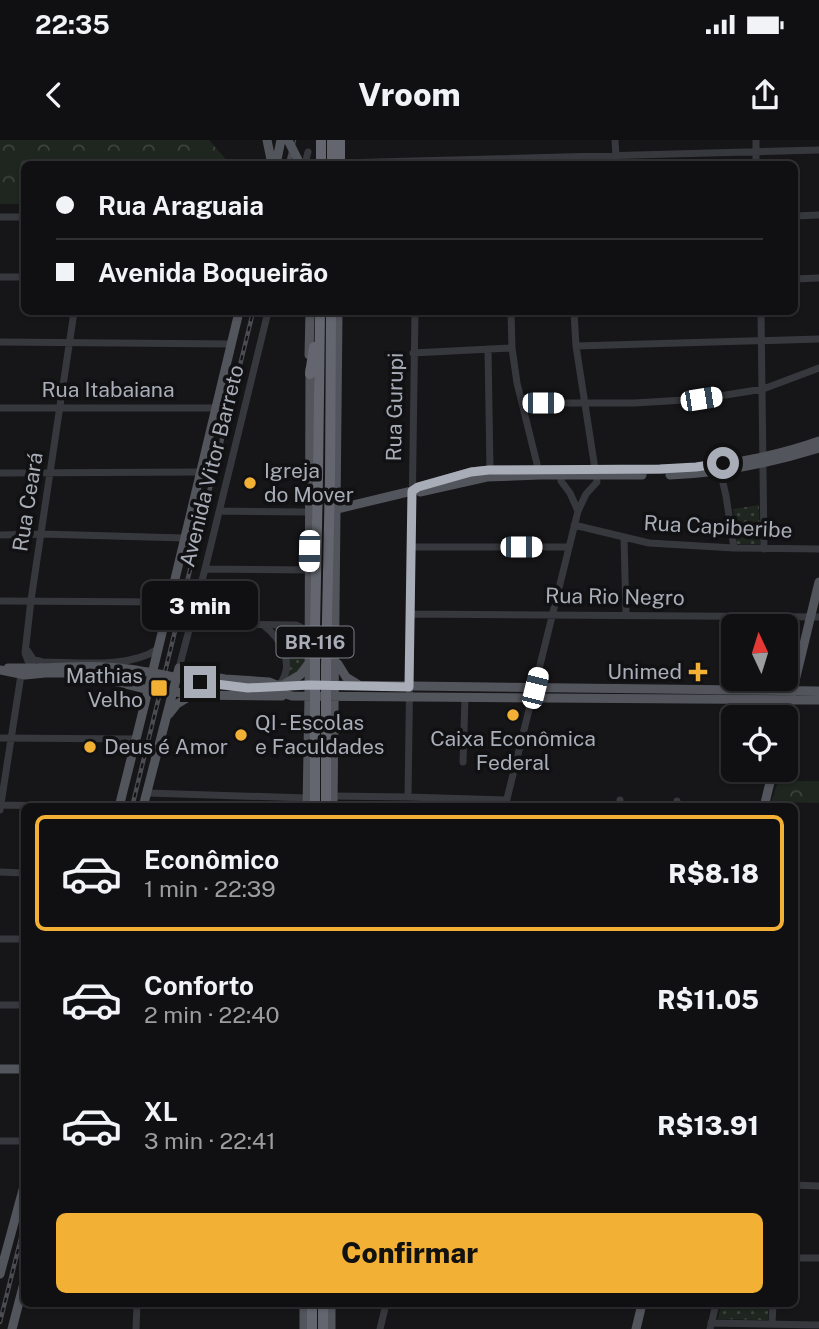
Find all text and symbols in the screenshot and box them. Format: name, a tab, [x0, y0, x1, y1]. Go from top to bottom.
text: 22:35	[35, 9, 110, 40]
icon: back	[35, 76, 73, 114]
text: Vroom	[358, 76, 461, 113]
icon: share	[746, 76, 784, 114]
text: Rua Araguaia	[98, 190, 264, 221]
text: Avenida Boqueirão	[98, 257, 328, 288]
street label: Rua Gurupi	[381, 352, 408, 462]
street label: Avenida Vitor Barreto	[174, 362, 249, 570]
street label: Rua Itabaiana	[42, 377, 175, 402]
car	[679, 385, 724, 413]
car	[523, 393, 565, 414]
route start	[707, 447, 739, 479]
street label: Rua Ceará	[7, 450, 48, 553]
place label: Igreja do Mover	[264, 458, 354, 507]
marker: Igreja do Mover	[242, 475, 258, 491]
street label: Rua Capiberibe	[643, 510, 793, 543]
car	[299, 530, 320, 572]
car	[501, 537, 543, 558]
callout: 3 min	[142, 580, 258, 630]
street label: Rua Rio Negro	[545, 583, 685, 610]
text: 3 min	[169, 592, 231, 619]
north arrow	[721, 614, 798, 691]
map controls	[721, 614, 798, 782]
road number: BR-116	[276, 626, 354, 657]
place label: Unimed	[607, 659, 682, 684]
marker: Unimed	[688, 662, 708, 682]
place label: Mathias Velho	[66, 663, 143, 712]
car	[520, 665, 551, 711]
route end	[184, 666, 216, 698]
marker: Mathias Velho	[149, 678, 169, 698]
button: locate	[721, 705, 798, 782]
marker: Caixa Econômica Federal	[505, 707, 521, 723]
place label: QI - Escolas e Faculdades	[255, 710, 384, 759]
place label: Caixa Econômica Federal	[430, 726, 596, 775]
marker: QI - Escolas e Faculdades	[233, 727, 249, 743]
place label: Deus é Amor	[104, 734, 228, 759]
marker: Deus é Amor	[82, 739, 98, 755]
icon: car	[60, 842, 123, 905]
text: Econômico	[144, 844, 279, 875]
text: R$8.18	[668, 858, 759, 889]
text: 1 min · 22:39	[144, 875, 276, 902]
icon: car	[60, 968, 123, 1031]
text: Conforto	[144, 970, 254, 1001]
text: R$11.05	[657, 984, 759, 1015]
text: 2 min · 22:40	[144, 1001, 280, 1028]
icon: car	[60, 1094, 123, 1157]
text: XL	[144, 1096, 178, 1127]
text: R$13.91	[657, 1110, 759, 1141]
text: 3 min · 22:41	[144, 1127, 276, 1154]
button: Confirmar	[56, 1213, 763, 1293]

